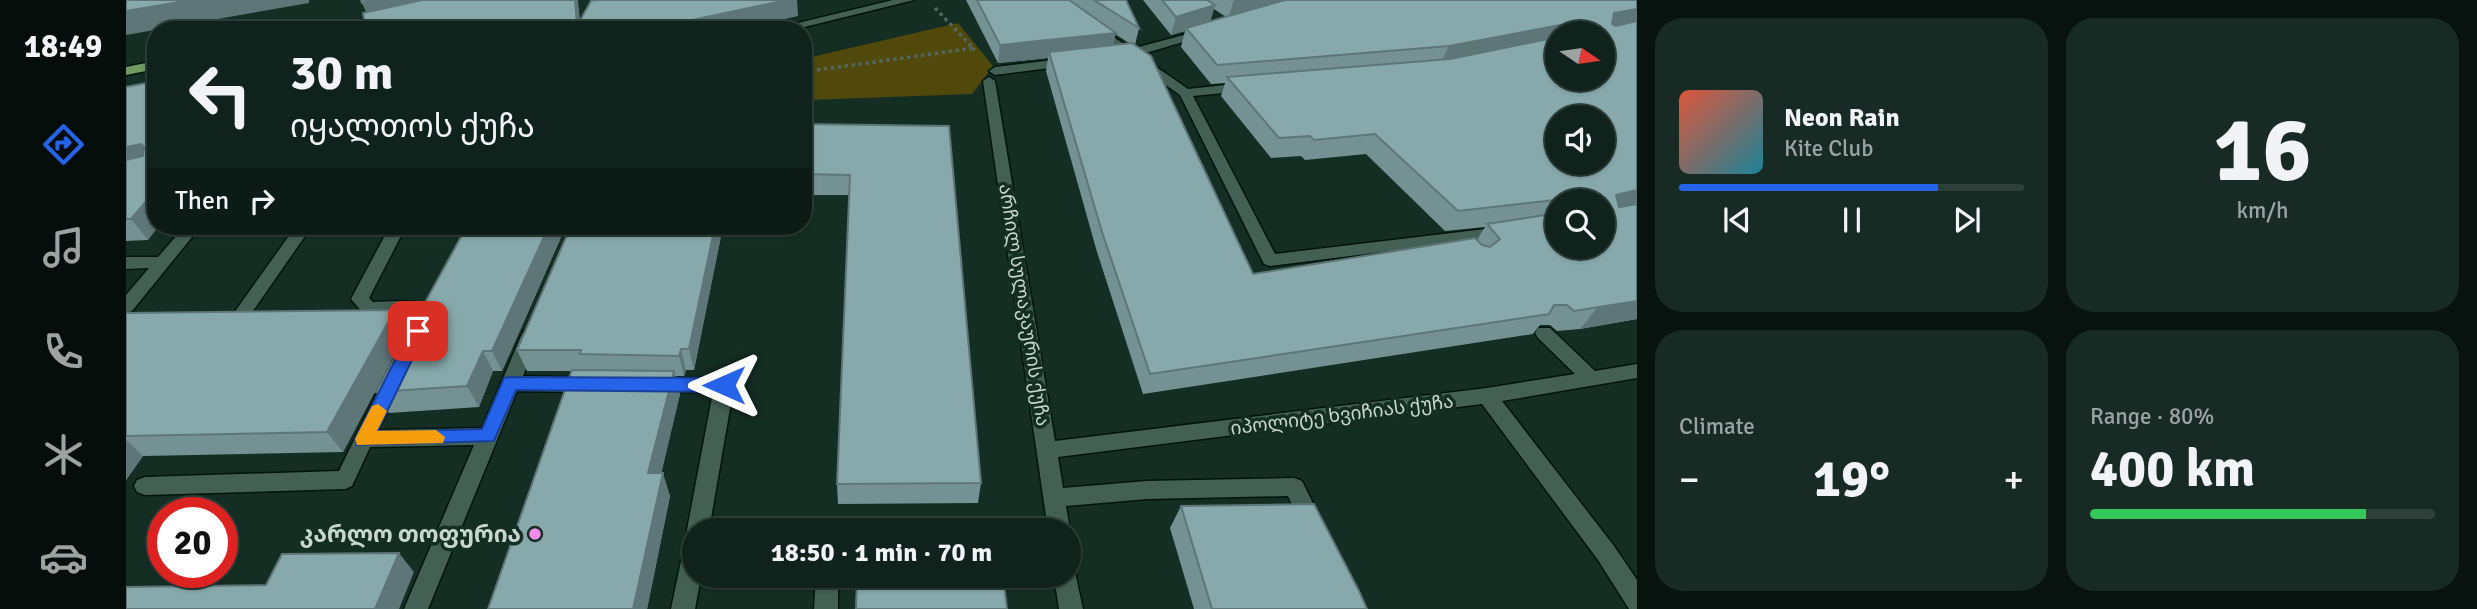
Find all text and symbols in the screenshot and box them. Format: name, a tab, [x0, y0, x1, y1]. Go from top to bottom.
north arrow	[1545, 21, 1615, 91]
map controls	[1545, 21, 1615, 259]
text: 18:49	[24, 27, 102, 66]
text: 30 m	[290, 43, 393, 103]
icon: left	[175, 49, 266, 140]
text: 16	[2213, 94, 2312, 207]
text: Neon Rain	[1784, 102, 1900, 134]
button: sound	[1545, 105, 1615, 175]
text: იყალთოს ქუჩა	[290, 107, 535, 146]
icon: directions	[39, 120, 88, 169]
text: Kite Club	[1784, 134, 1873, 163]
icon: right	[243, 182, 281, 220]
street label: არჩილ სულაკაურის ქუჩა	[993, 182, 1055, 428]
text: Then	[175, 185, 229, 217]
button: search	[1545, 189, 1615, 259]
text: km/h	[2236, 196, 2289, 225]
icon: previous	[1718, 201, 1756, 239]
icon: pause	[1833, 201, 1871, 239]
icon: next	[1948, 201, 1986, 239]
icon: music	[39, 223, 88, 272]
pin	[388, 301, 448, 361]
icon: arrive	[399, 312, 437, 350]
icon: phone	[39, 327, 88, 376]
position arrow	[687, 348, 761, 422]
street label: იპოლიტე ხვიჩიას ქუჩა	[1229, 389, 1455, 441]
text: Range · 80%	[2090, 402, 2214, 431]
text: Climate	[1679, 412, 1755, 441]
icon: climate	[39, 430, 88, 479]
text: 400 km	[2090, 437, 2255, 501]
text: 19°	[1813, 447, 1890, 511]
text: −	[1679, 456, 1700, 503]
text: +	[2003, 456, 2024, 503]
speed limit sign: 20	[147, 497, 238, 588]
place label: კარლო თოფურია	[300, 520, 521, 549]
marker: კარლო თოფურია	[527, 526, 543, 542]
icon: car	[39, 533, 88, 582]
text: 18:50 · 1 min · 70 m	[771, 537, 992, 569]

